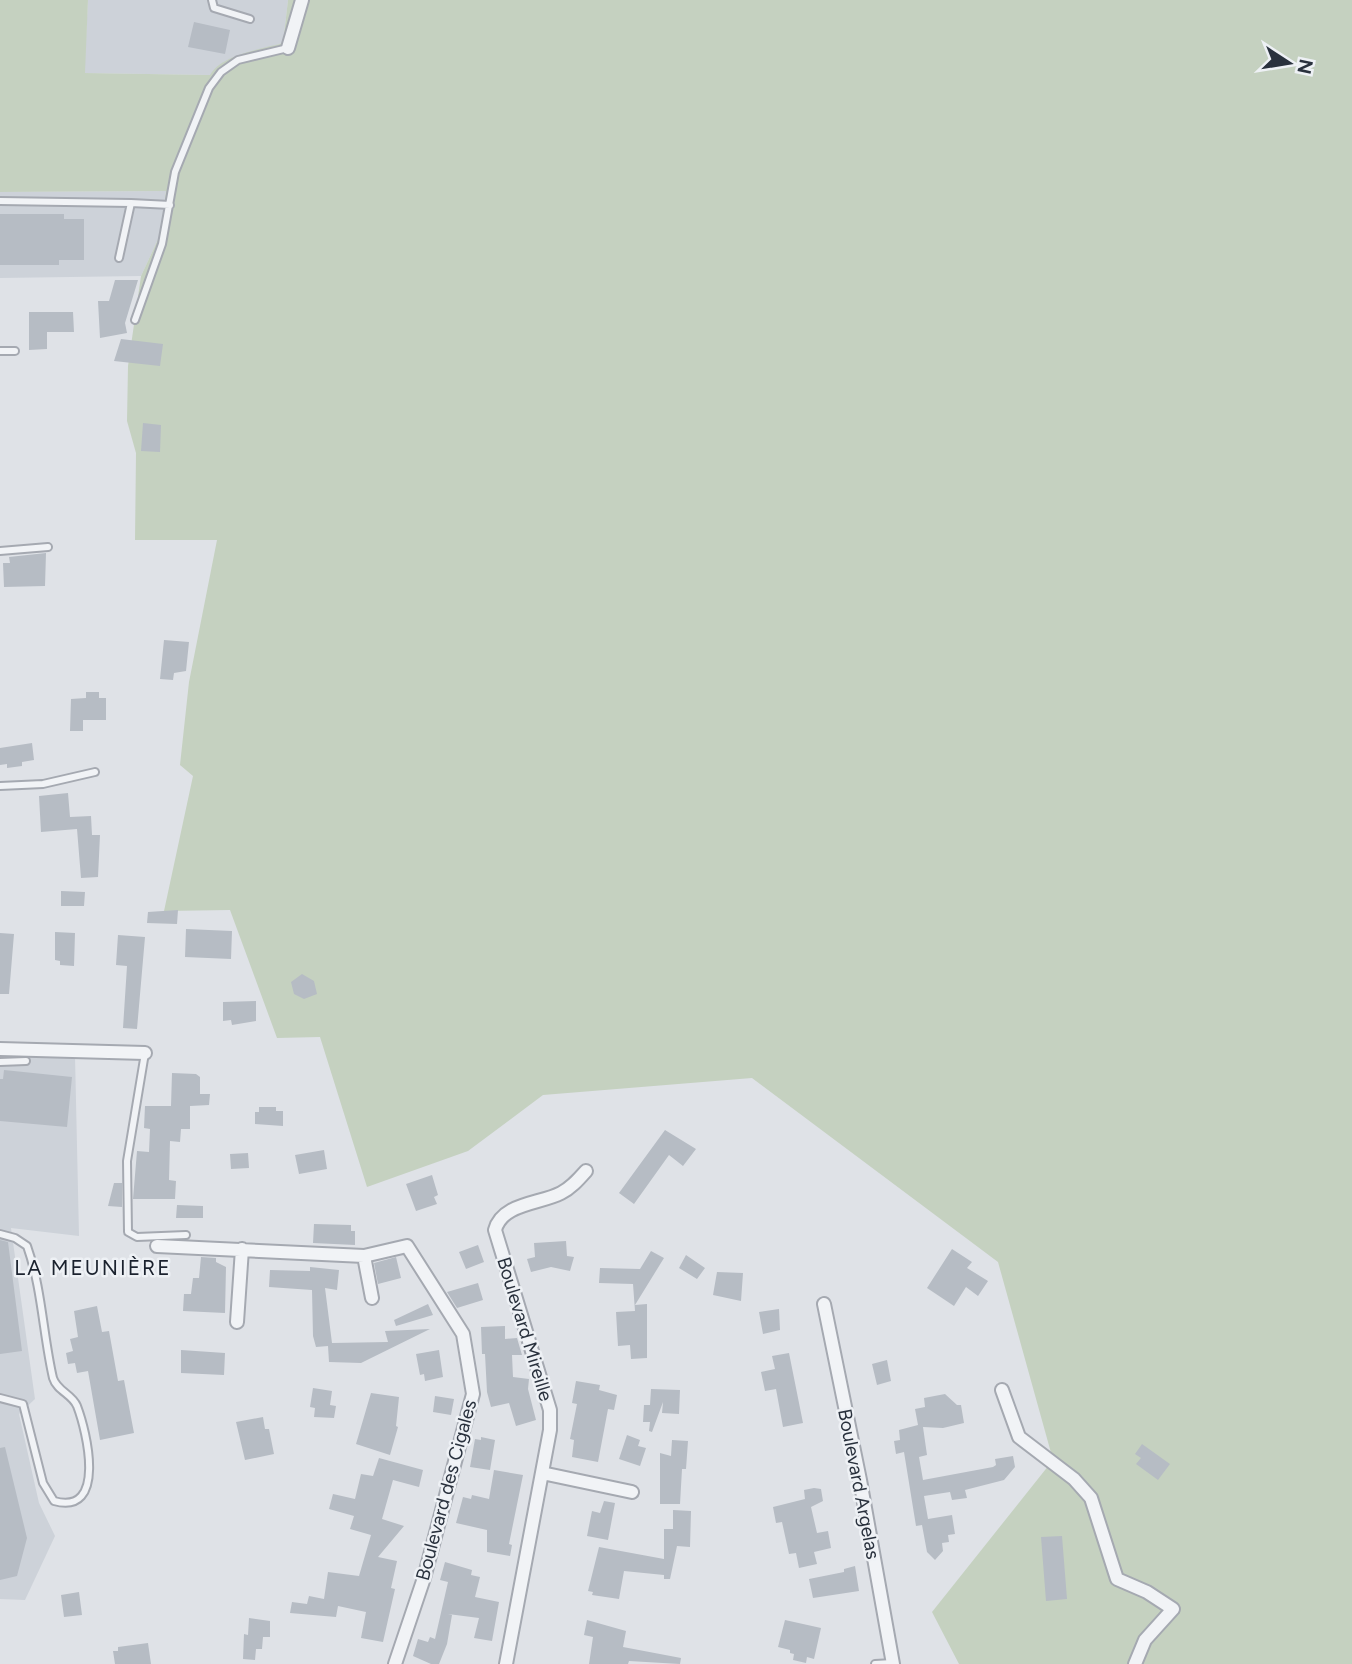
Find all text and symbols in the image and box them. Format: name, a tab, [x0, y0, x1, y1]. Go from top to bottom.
north arrow	[1254, 28, 1324, 98]
text: N	[1292, 57, 1318, 76]
street label: Boulevard Mireille	[492, 1254, 558, 1404]
district label: LA MEUNIÈRE	[14, 1255, 172, 1280]
street label: Boulevard des Cigales	[411, 1397, 481, 1583]
street label: Boulevard Argelas	[833, 1407, 885, 1561]

